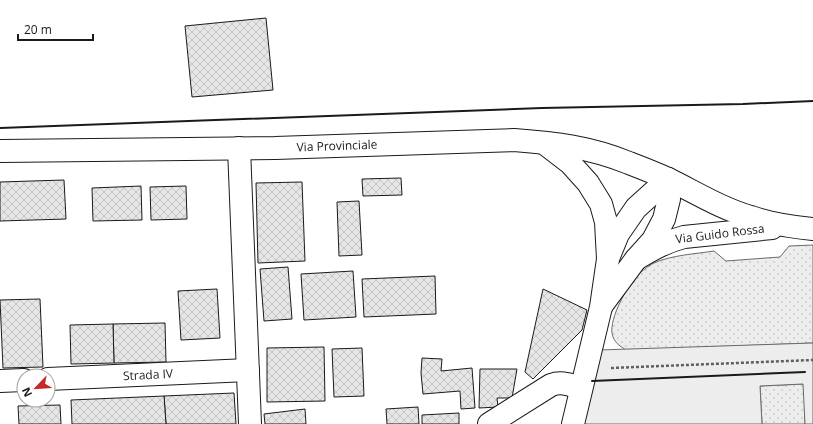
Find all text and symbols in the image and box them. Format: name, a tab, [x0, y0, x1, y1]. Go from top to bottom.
scale bar	[18, 16, 93, 42]
text: 20 m	[24, 21, 52, 38]
street label: Via Provinciale	[296, 136, 378, 155]
street label: Via Guido Rossa	[674, 220, 765, 247]
street label: Strada IV	[123, 365, 174, 384]
north arrow	[16, 368, 56, 408]
text: N	[18, 385, 35, 400]

